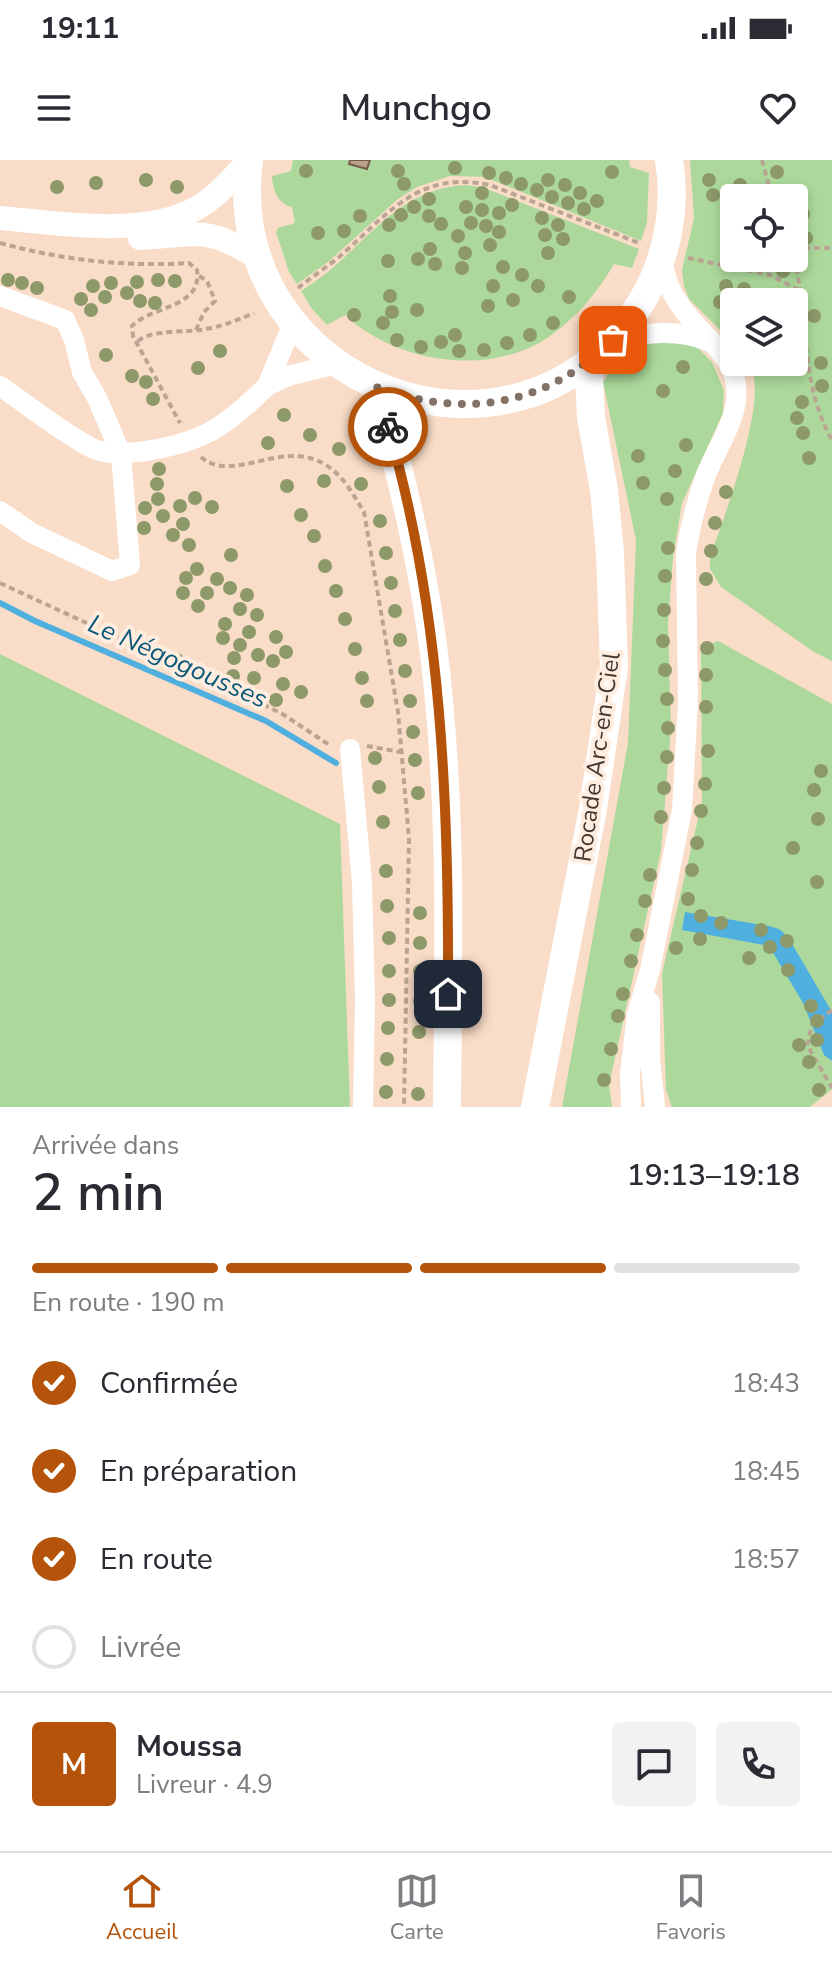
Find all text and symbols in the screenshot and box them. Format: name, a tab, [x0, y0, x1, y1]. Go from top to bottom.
text: 19:11	[40, 8, 119, 49]
text: Munchgo	[340, 84, 492, 133]
icon: menu	[32, 86, 76, 130]
icon: heart	[756, 86, 800, 130]
map controls	[720, 184, 808, 376]
button: locate	[720, 184, 808, 272]
button: layers	[720, 288, 808, 376]
pin	[579, 306, 647, 374]
icon: bag	[591, 318, 635, 362]
courier	[348, 387, 428, 467]
icon: bike	[366, 405, 410, 449]
water label: Le Négogousses	[83, 606, 273, 717]
street label: Rocade Arc-en-Ciel	[566, 650, 628, 864]
pin	[414, 960, 482, 1028]
icon: home	[426, 972, 470, 1016]
text: Arrivée dans	[32, 1128, 179, 1163]
text: 19:13–19:18	[627, 1155, 800, 1196]
text: 2 min	[32, 1157, 165, 1228]
text: En route · 190 m	[32, 1285, 225, 1320]
icon: check	[32, 1361, 76, 1405]
text: Confirmée	[100, 1363, 238, 1404]
text: 18:43	[732, 1366, 800, 1401]
icon: check	[32, 1449, 76, 1493]
text: En préparation	[100, 1451, 297, 1492]
text: 18:45	[732, 1454, 800, 1489]
icon: check	[32, 1537, 76, 1581]
text: En route	[100, 1539, 213, 1580]
text: 18:57	[732, 1542, 800, 1577]
text: Livrée	[100, 1627, 181, 1668]
button: chat	[612, 1722, 696, 1806]
button: phone	[716, 1722, 800, 1806]
text: Moussa	[136, 1726, 242, 1767]
text: M	[61, 1744, 87, 1785]
text: Livreur · 4.9	[136, 1767, 273, 1802]
tab: Accueil	[106, 1869, 178, 1947]
tab: Carte	[390, 1869, 444, 1947]
tab: Favoris	[656, 1869, 726, 1947]

